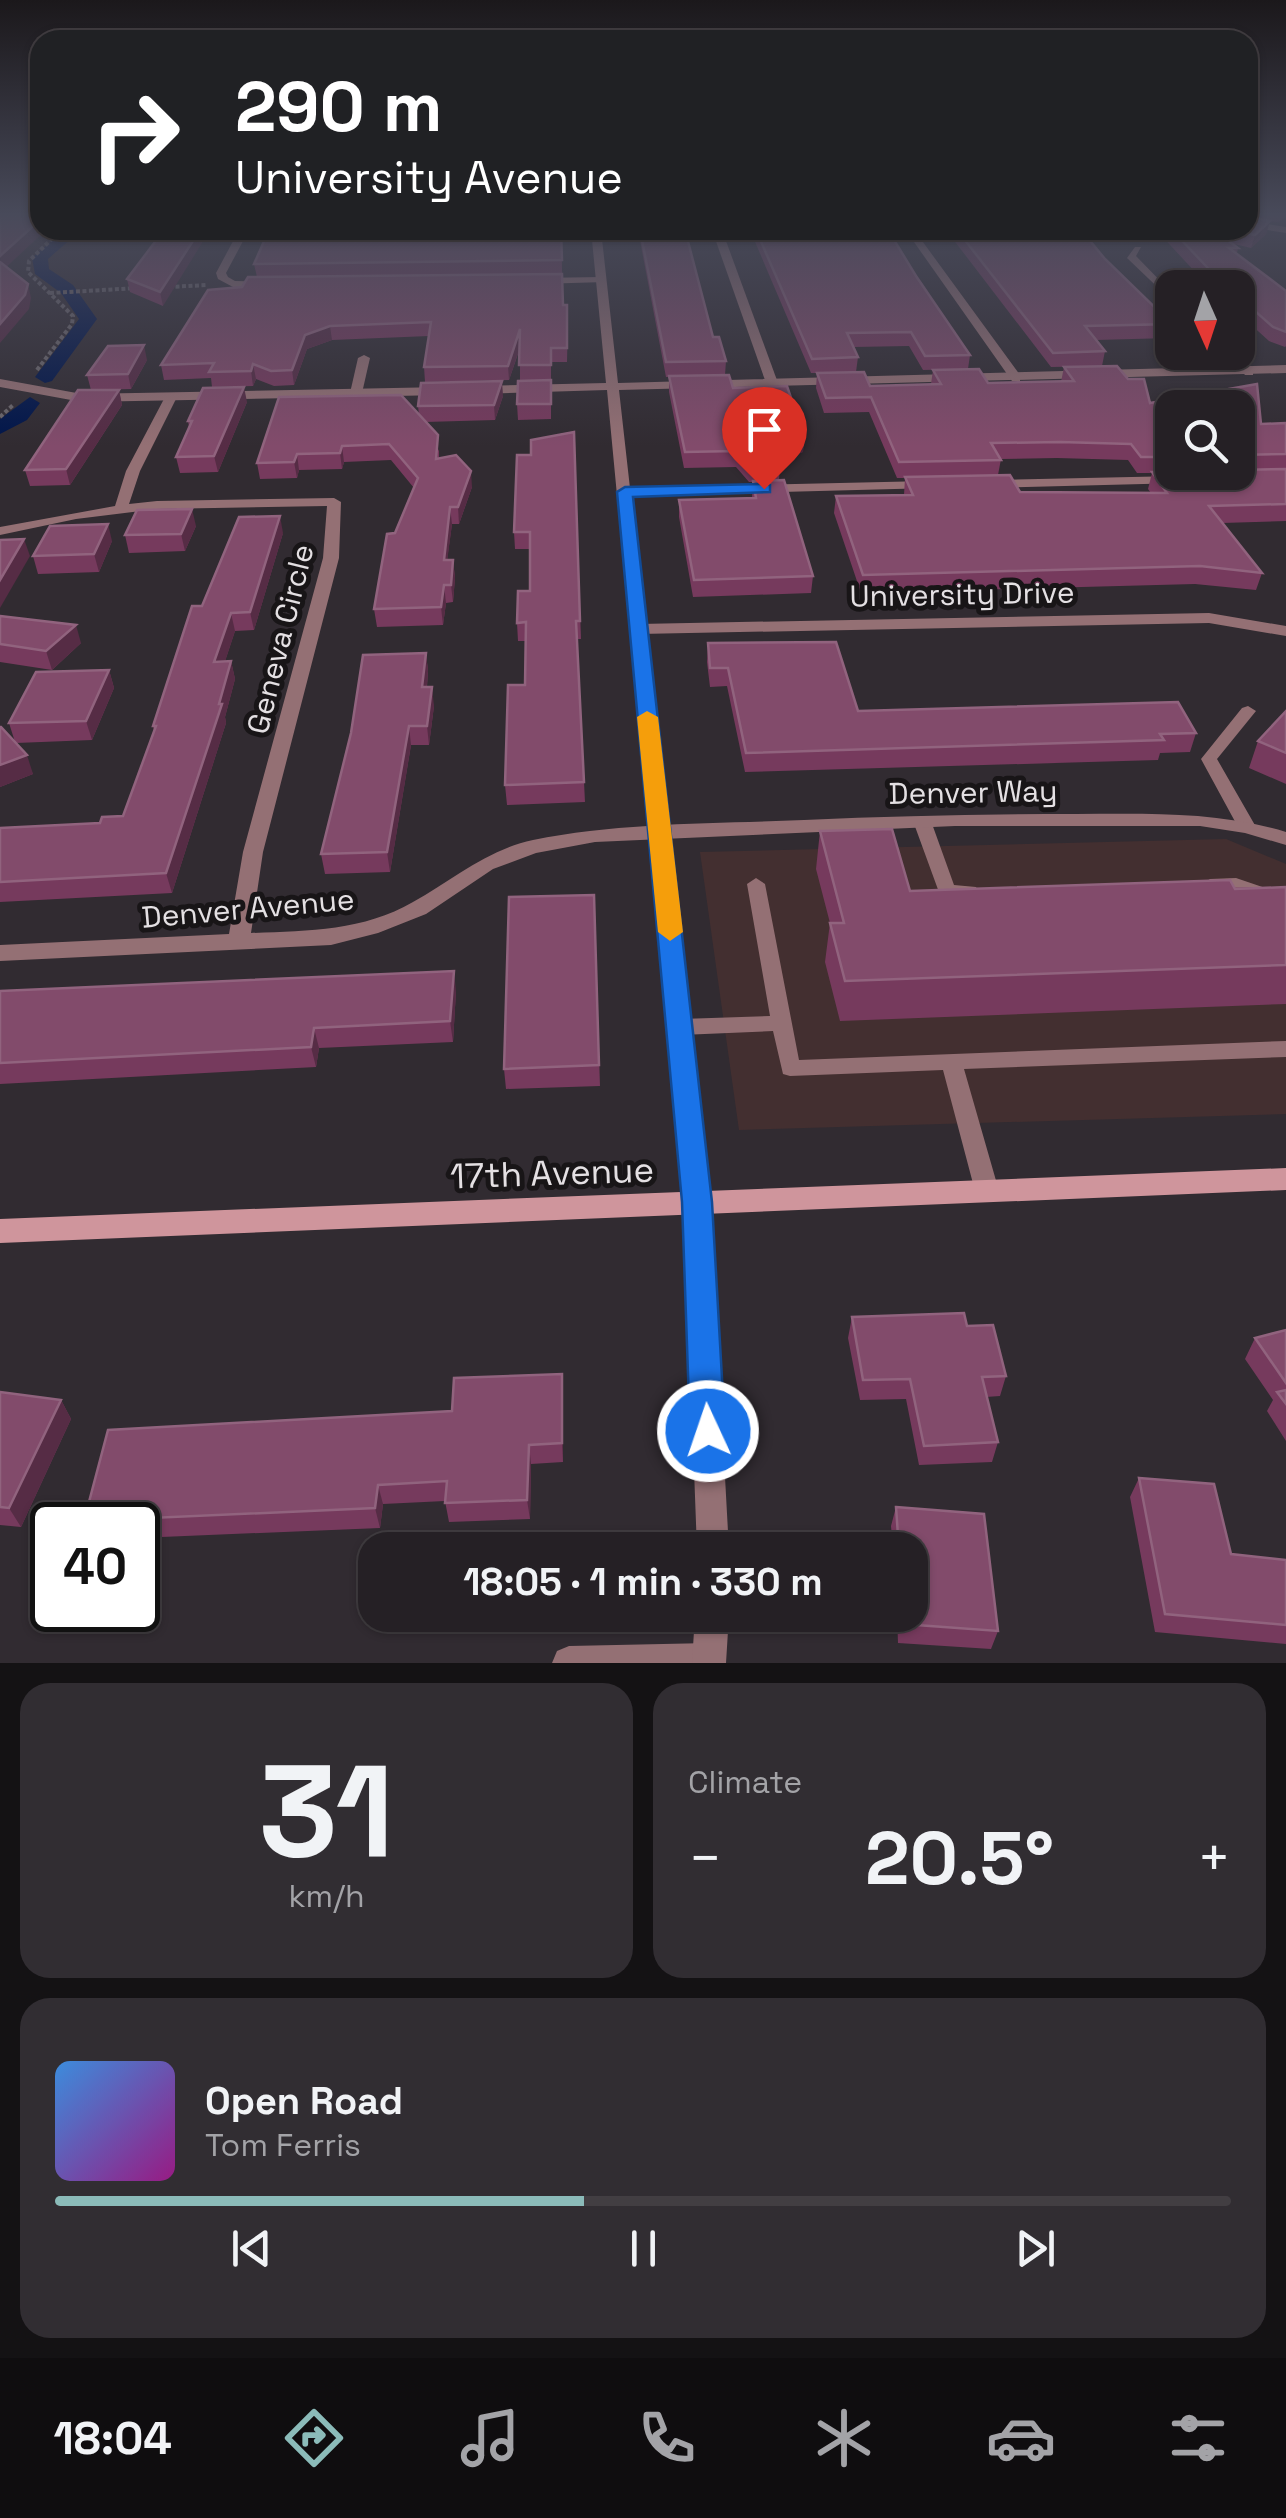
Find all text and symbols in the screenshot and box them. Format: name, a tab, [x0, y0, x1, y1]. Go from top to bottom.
text: 290 m	[235, 62, 442, 151]
icon: right	[70, 70, 200, 200]
text: University Avenue	[235, 149, 623, 206]
north arrow	[1155, 270, 1255, 370]
map controls	[1155, 270, 1255, 490]
pin	[722, 387, 807, 490]
button: search	[1155, 390, 1255, 490]
icon: arrive	[737, 402, 792, 457]
street label: Geneva Circle	[238, 540, 322, 738]
street label: University Drive	[849, 573, 1075, 615]
street label: Denver Way	[888, 771, 1058, 813]
street label: Denver Avenue	[140, 879, 356, 937]
street label: 17th Avenue	[449, 1147, 655, 1199]
position arrow	[656, 1379, 760, 1483]
speed limit sign: 40	[30, 1502, 160, 1632]
text: 18:05 · 1 min · 330 m	[463, 1558, 823, 1606]
text: 31	[259, 1728, 394, 1894]
text: Climate	[688, 1762, 802, 1802]
text: 20.5°	[865, 1810, 1054, 1906]
text: −	[688, 1823, 722, 1893]
text: +	[1197, 1823, 1231, 1893]
text: km/h	[288, 1876, 365, 1916]
text: Open Road	[205, 2077, 403, 2125]
text: Tom Ferris	[205, 2125, 361, 2165]
icon: previous	[224, 2221, 279, 2276]
icon: pause	[616, 2221, 671, 2276]
icon: next	[1008, 2221, 1063, 2276]
icon: directions	[279, 2403, 349, 2473]
icon: music	[455, 2403, 525, 2473]
icon: phone	[632, 2403, 702, 2473]
icon: climate	[809, 2403, 879, 2473]
icon: car	[986, 2403, 1056, 2473]
icon: filters	[1163, 2403, 1233, 2473]
text: 18:04	[53, 2410, 172, 2467]

